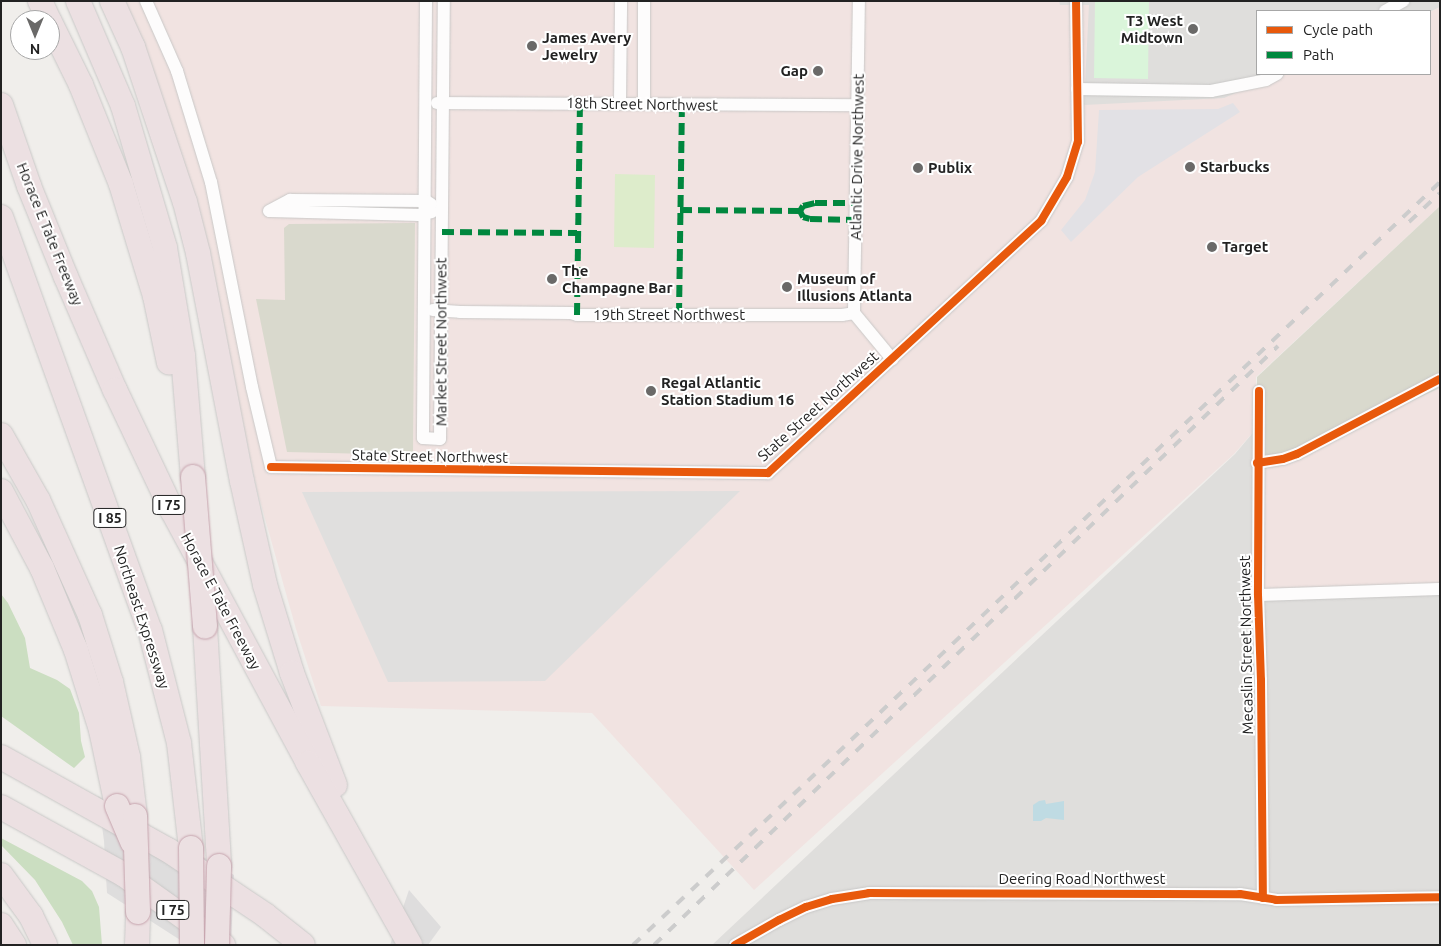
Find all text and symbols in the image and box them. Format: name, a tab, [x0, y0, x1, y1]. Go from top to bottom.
north arrow	[10, 10, 60, 60]
legend	[1256, 10, 1431, 75]
place label: T3 West Midtown	[1121, 11, 1183, 46]
text: Cycle path	[1303, 21, 1373, 38]
marker: T3 West Midtown	[1187, 23, 1199, 35]
place label: James Avery Jewelry	[542, 28, 631, 63]
marker: James Avery Jewelry	[526, 40, 538, 52]
text: N	[30, 41, 40, 57]
text: Path	[1303, 46, 1334, 63]
place label: Gap	[780, 62, 808, 80]
marker: Gap	[812, 65, 824, 77]
street label: Atlantic Drive Northwest	[847, 74, 867, 240]
street label: 18th Street Northwest	[566, 94, 718, 114]
place label: Starbucks	[1200, 158, 1270, 176]
place label: Publix	[928, 159, 972, 177]
street label: Horace E Tate Freeway	[13, 160, 87, 308]
marker: Starbucks	[1184, 161, 1196, 173]
marker: Publix	[912, 162, 924, 174]
place label: Target	[1222, 238, 1268, 256]
marker: Target	[1206, 241, 1218, 253]
street label: Market Street Northwest	[432, 258, 450, 426]
place label: The Champagne Bar	[562, 261, 673, 296]
place label: Museum of Illusions Atlanta	[797, 269, 912, 304]
marker: The Champagne Bar	[546, 273, 558, 285]
marker: Museum of Illusions Atlanta	[781, 281, 793, 293]
street label: 19th Street Northwest	[593, 306, 745, 324]
street label: State Street Northwest	[754, 347, 882, 465]
place label: Regal Atlantic Station Stadium 16	[661, 373, 794, 408]
marker: Regal Atlantic Station Stadium 16	[645, 385, 657, 397]
street label: State Street Northwest	[352, 446, 508, 466]
road number: I 75	[152, 494, 186, 516]
road number: I 85	[92, 506, 128, 530]
street label: Horace E Tate Freeway	[177, 529, 265, 673]
street label: Northeast Expressway	[110, 543, 174, 691]
street label: Mecaslin Street Northwest	[1235, 555, 1257, 735]
street label: Deering Road Northwest	[998, 870, 1166, 888]
road number: I 75	[156, 898, 190, 922]

